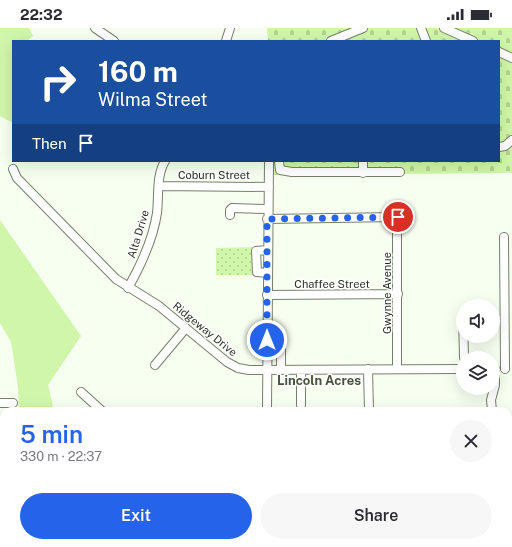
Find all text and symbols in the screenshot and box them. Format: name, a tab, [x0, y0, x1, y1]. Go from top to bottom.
text: 22:32	[20, 6, 63, 23]
text: 160 m	[98, 55, 178, 88]
icon: right	[32, 56, 84, 108]
text: Wilma Street	[98, 89, 208, 110]
icon: arrive	[75, 132, 97, 154]
text: Then	[32, 135, 67, 152]
street label: Coburn Street	[178, 169, 250, 181]
pin	[381, 200, 415, 234]
icon: arrive	[387, 206, 409, 228]
street label: Alta Drive	[125, 208, 151, 260]
street label: Gwynne Avenue	[381, 252, 393, 334]
street label: Chaffee Street	[294, 278, 370, 290]
map controls	[456, 299, 500, 395]
button: sound	[456, 299, 500, 343]
street label: Ridgeway Drive	[171, 300, 239, 358]
position arrow	[246, 319, 288, 361]
button: layers	[456, 351, 500, 395]
district label: Lincoln Acres	[277, 373, 361, 388]
text: 5 min	[20, 420, 83, 448]
button: close	[450, 420, 492, 462]
text: 330 m · 22:37	[20, 449, 102, 464]
button: Exit	[20, 493, 252, 539]
button: Share	[260, 493, 492, 539]

